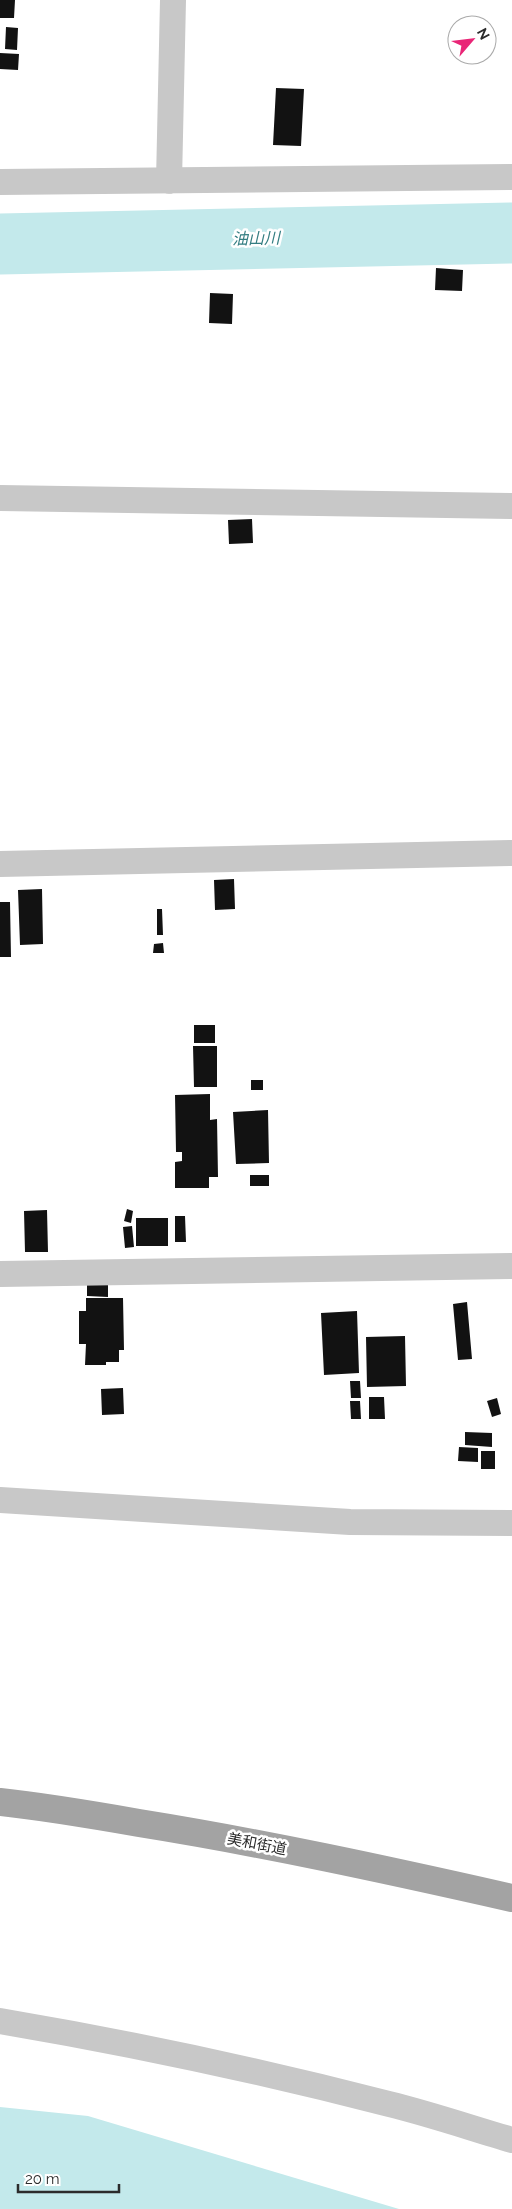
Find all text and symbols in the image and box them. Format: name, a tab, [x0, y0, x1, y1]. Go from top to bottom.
north arrow	[447, 15, 497, 65]
text: N	[474, 25, 493, 42]
water label: 油山川	[232, 229, 282, 248]
street label: 美和街道	[226, 1829, 288, 1859]
scale bar	[18, 2162, 119, 2194]
text: 20 m	[25, 2170, 60, 2188]

